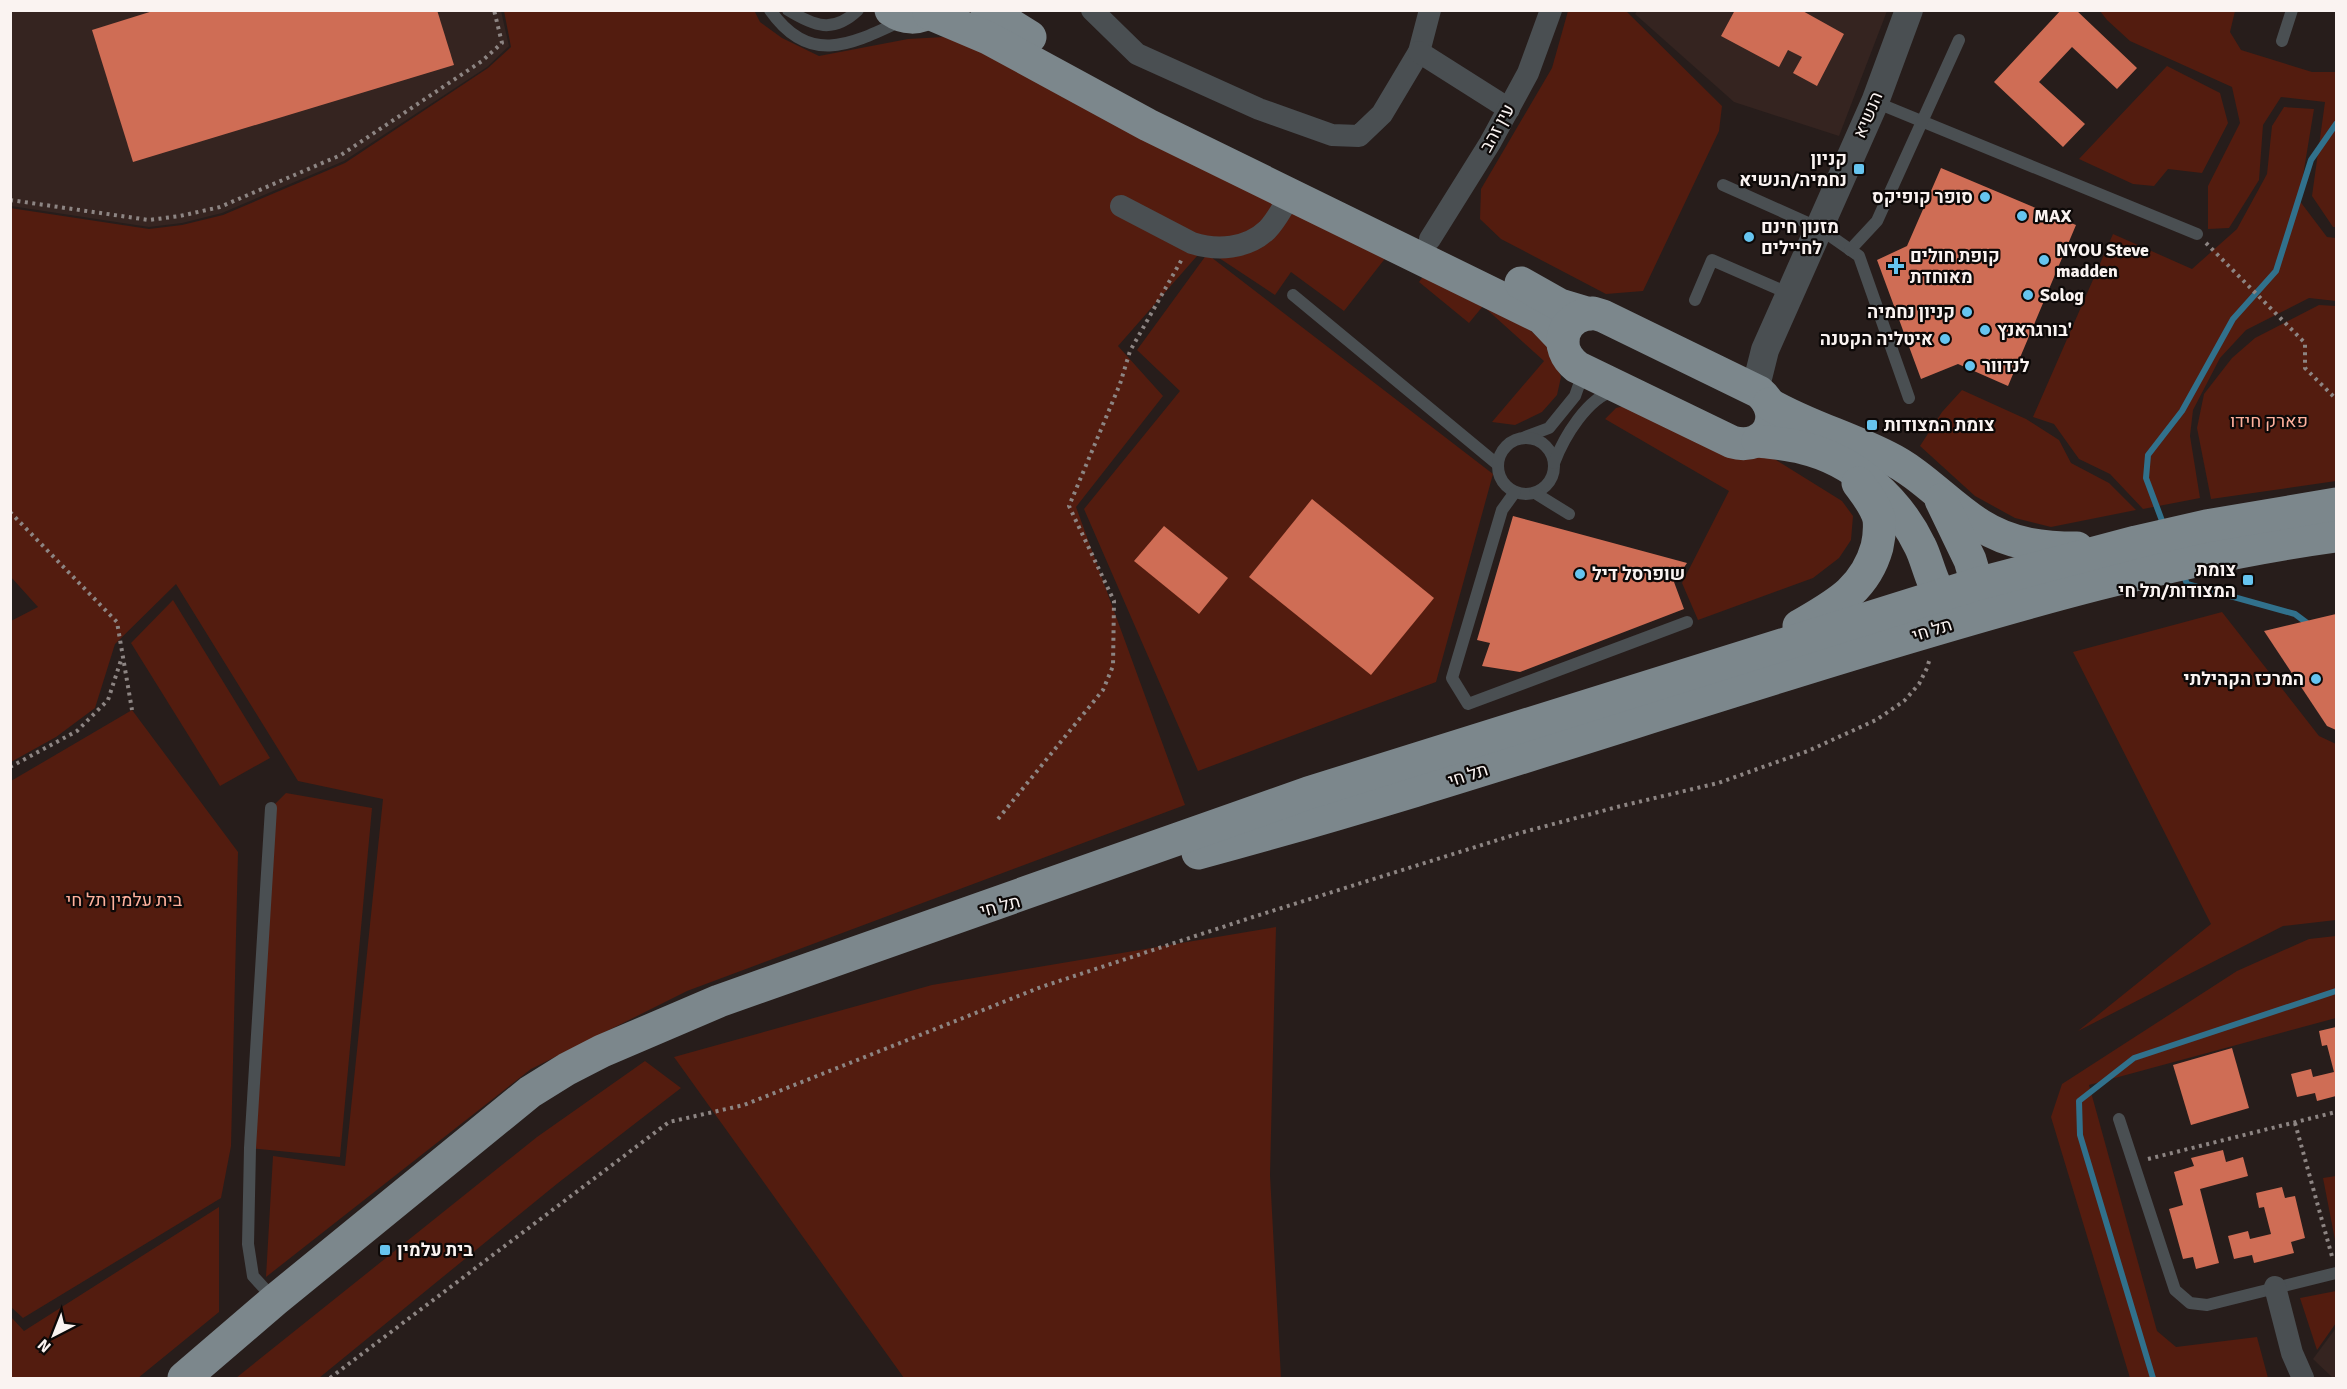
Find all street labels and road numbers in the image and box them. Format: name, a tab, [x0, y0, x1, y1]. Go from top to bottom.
street label: הנשיא	[1848, 88, 1888, 142]
street label: עין זהב	[1475, 100, 1519, 156]
street label: תל חי	[1909, 614, 1955, 646]
street label: תל חי	[1445, 758, 1491, 792]
street label: תל חי	[977, 890, 1023, 922]

